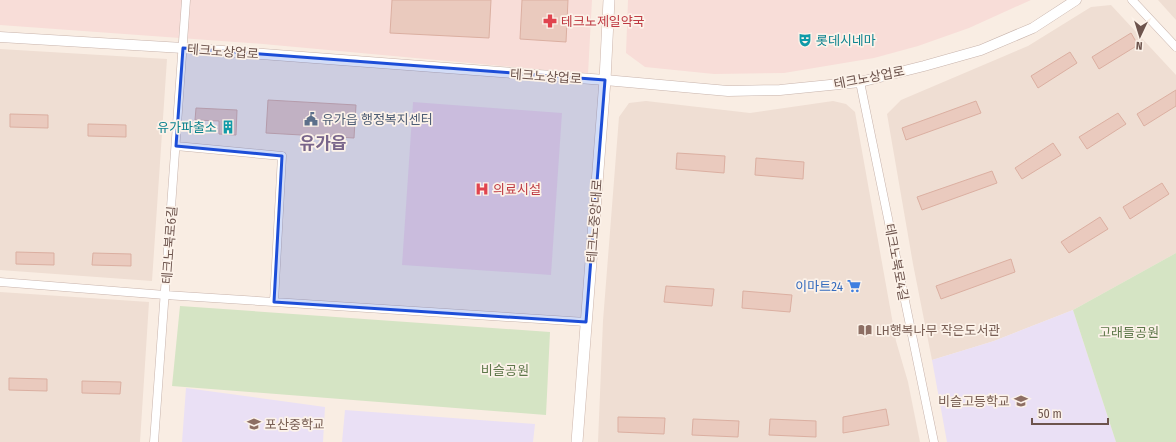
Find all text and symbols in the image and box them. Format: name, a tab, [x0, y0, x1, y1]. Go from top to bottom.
pharmacy icon: 테크노제일약국	[542, 13, 558, 29]
place label: 테크노제일약국	[561, 14, 645, 29]
north arrow	[1120, 16, 1160, 56]
theatre icon: 롯데시네마	[797, 32, 813, 48]
place label: 롯데시네마	[816, 33, 876, 48]
text: N	[1136, 39, 1143, 52]
street label: 테크노상업로	[187, 42, 259, 61]
street label: 테크노상업로	[832, 63, 906, 92]
street label: 테크노상업로	[510, 67, 582, 86]
public building icon: 유가읍 행정복지센터	[303, 111, 319, 127]
place label: 유가읍 행정복지센터	[322, 112, 433, 127]
building icon: 유가파출소	[220, 119, 236, 135]
place label: 유가파출소	[157, 120, 217, 135]
district label: 유가읍	[300, 133, 346, 154]
street label: 테크노중앙대로	[584, 179, 605, 263]
hospital icon: 의료시설	[474, 181, 490, 197]
place label: 의료시설	[493, 182, 541, 197]
street label: 테크노북로6길	[159, 205, 180, 285]
street label: 테크노북로4길	[882, 222, 911, 302]
supermarket icon: 이마트24	[846, 278, 862, 294]
place label: 이마트24	[795, 279, 843, 294]
library icon: LH행복나무 작은도서관	[857, 322, 873, 338]
place label: LH행복나무 작은도서관	[876, 323, 1000, 338]
park label: 고래들공원	[1099, 325, 1159, 340]
park label: 비슬공원	[481, 363, 529, 378]
school or university icon: 비슬고등학교	[1013, 393, 1029, 409]
place label: 비슬고등학교	[938, 394, 1010, 409]
scale bar	[1032, 400, 1108, 426]
text: 50 m	[1038, 407, 1062, 421]
school or university icon: 포산중학교	[246, 416, 262, 432]
place label: 포산중학교	[265, 417, 325, 432]

